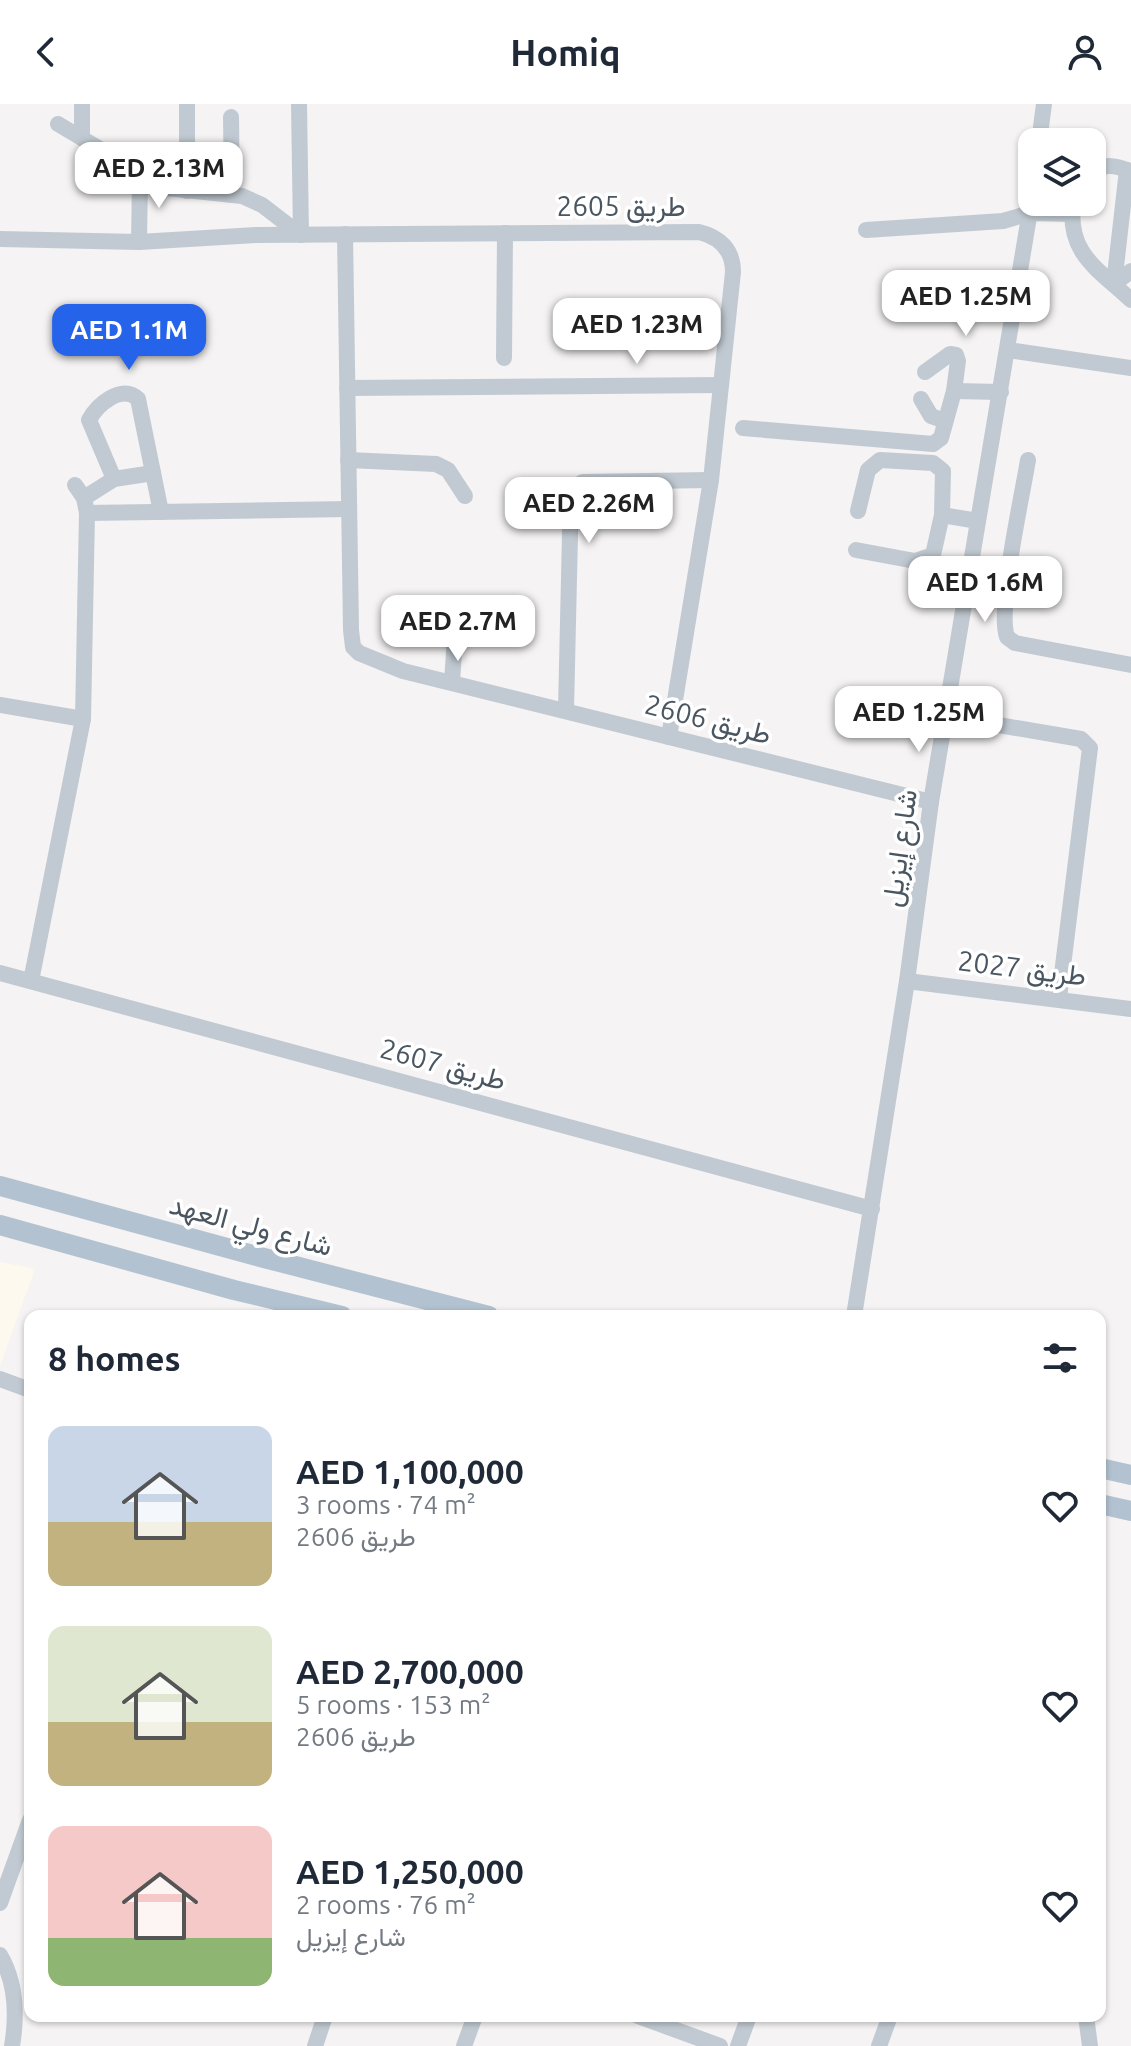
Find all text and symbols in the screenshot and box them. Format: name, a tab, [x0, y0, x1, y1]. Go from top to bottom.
icon: back	[24, 30, 68, 74]
icon: person	[1063, 30, 1107, 74]
text: Homiq	[510, 32, 621, 73]
map controls	[1018, 128, 1106, 216]
button: layers	[1018, 128, 1106, 216]
pin: AED 2.13M	[67, 142, 251, 210]
text: AED 2.13M	[93, 153, 225, 182]
street label: طريق 2605	[557, 190, 685, 224]
pin: AED 1.25M	[874, 270, 1058, 338]
text: AED 1.25M	[900, 281, 1032, 310]
pin: AED 1.23M	[545, 298, 729, 366]
pin: AED 1.1M	[46, 304, 212, 372]
text: AED 1.23M	[571, 309, 703, 338]
text: AED 1.1M	[70, 315, 188, 344]
pin: AED 2.26M	[497, 477, 681, 545]
text: AED 2.26M	[523, 488, 655, 517]
pin: AED 1.6M	[902, 556, 1068, 624]
text: AED 1.6M	[926, 567, 1044, 596]
pin: AED 2.7M	[375, 595, 541, 663]
text: AED 2.7M	[399, 606, 517, 635]
pin: AED 1.25M	[827, 686, 1011, 754]
street label: طريق 2606	[641, 688, 774, 752]
text: AED 1.25M	[853, 697, 985, 726]
street label: شارع إيزيل	[875, 787, 926, 909]
street label: طريق 2027	[956, 944, 1088, 994]
street label: طريق 2607	[376, 1032, 509, 1098]
street label: شارع ولي العهد	[164, 1188, 336, 1269]
icon: filters	[1038, 1336, 1082, 1380]
text: 8 homes	[48, 1339, 181, 1377]
text: AED 1,100,000	[296, 1452, 524, 1490]
icon: home	[112, 1458, 208, 1554]
icon: heart	[1038, 1484, 1082, 1528]
text: 3 rooms · 74 m²	[296, 1490, 476, 1519]
text: طريق 2606	[296, 1522, 416, 1551]
text: AED 2,700,000	[296, 1652, 524, 1690]
icon: home	[112, 1658, 208, 1754]
icon: heart	[1038, 1684, 1082, 1728]
text: 5 rooms · 153 m²	[296, 1690, 491, 1719]
text: طريق 2606	[296, 1722, 416, 1751]
text: AED 1,250,000	[296, 1852, 524, 1890]
icon: home	[112, 1858, 208, 1954]
icon: heart	[1038, 1884, 1082, 1928]
text: 2 rooms · 76 m²	[296, 1890, 476, 1919]
text: شارع إيزيل	[296, 1922, 406, 1951]

